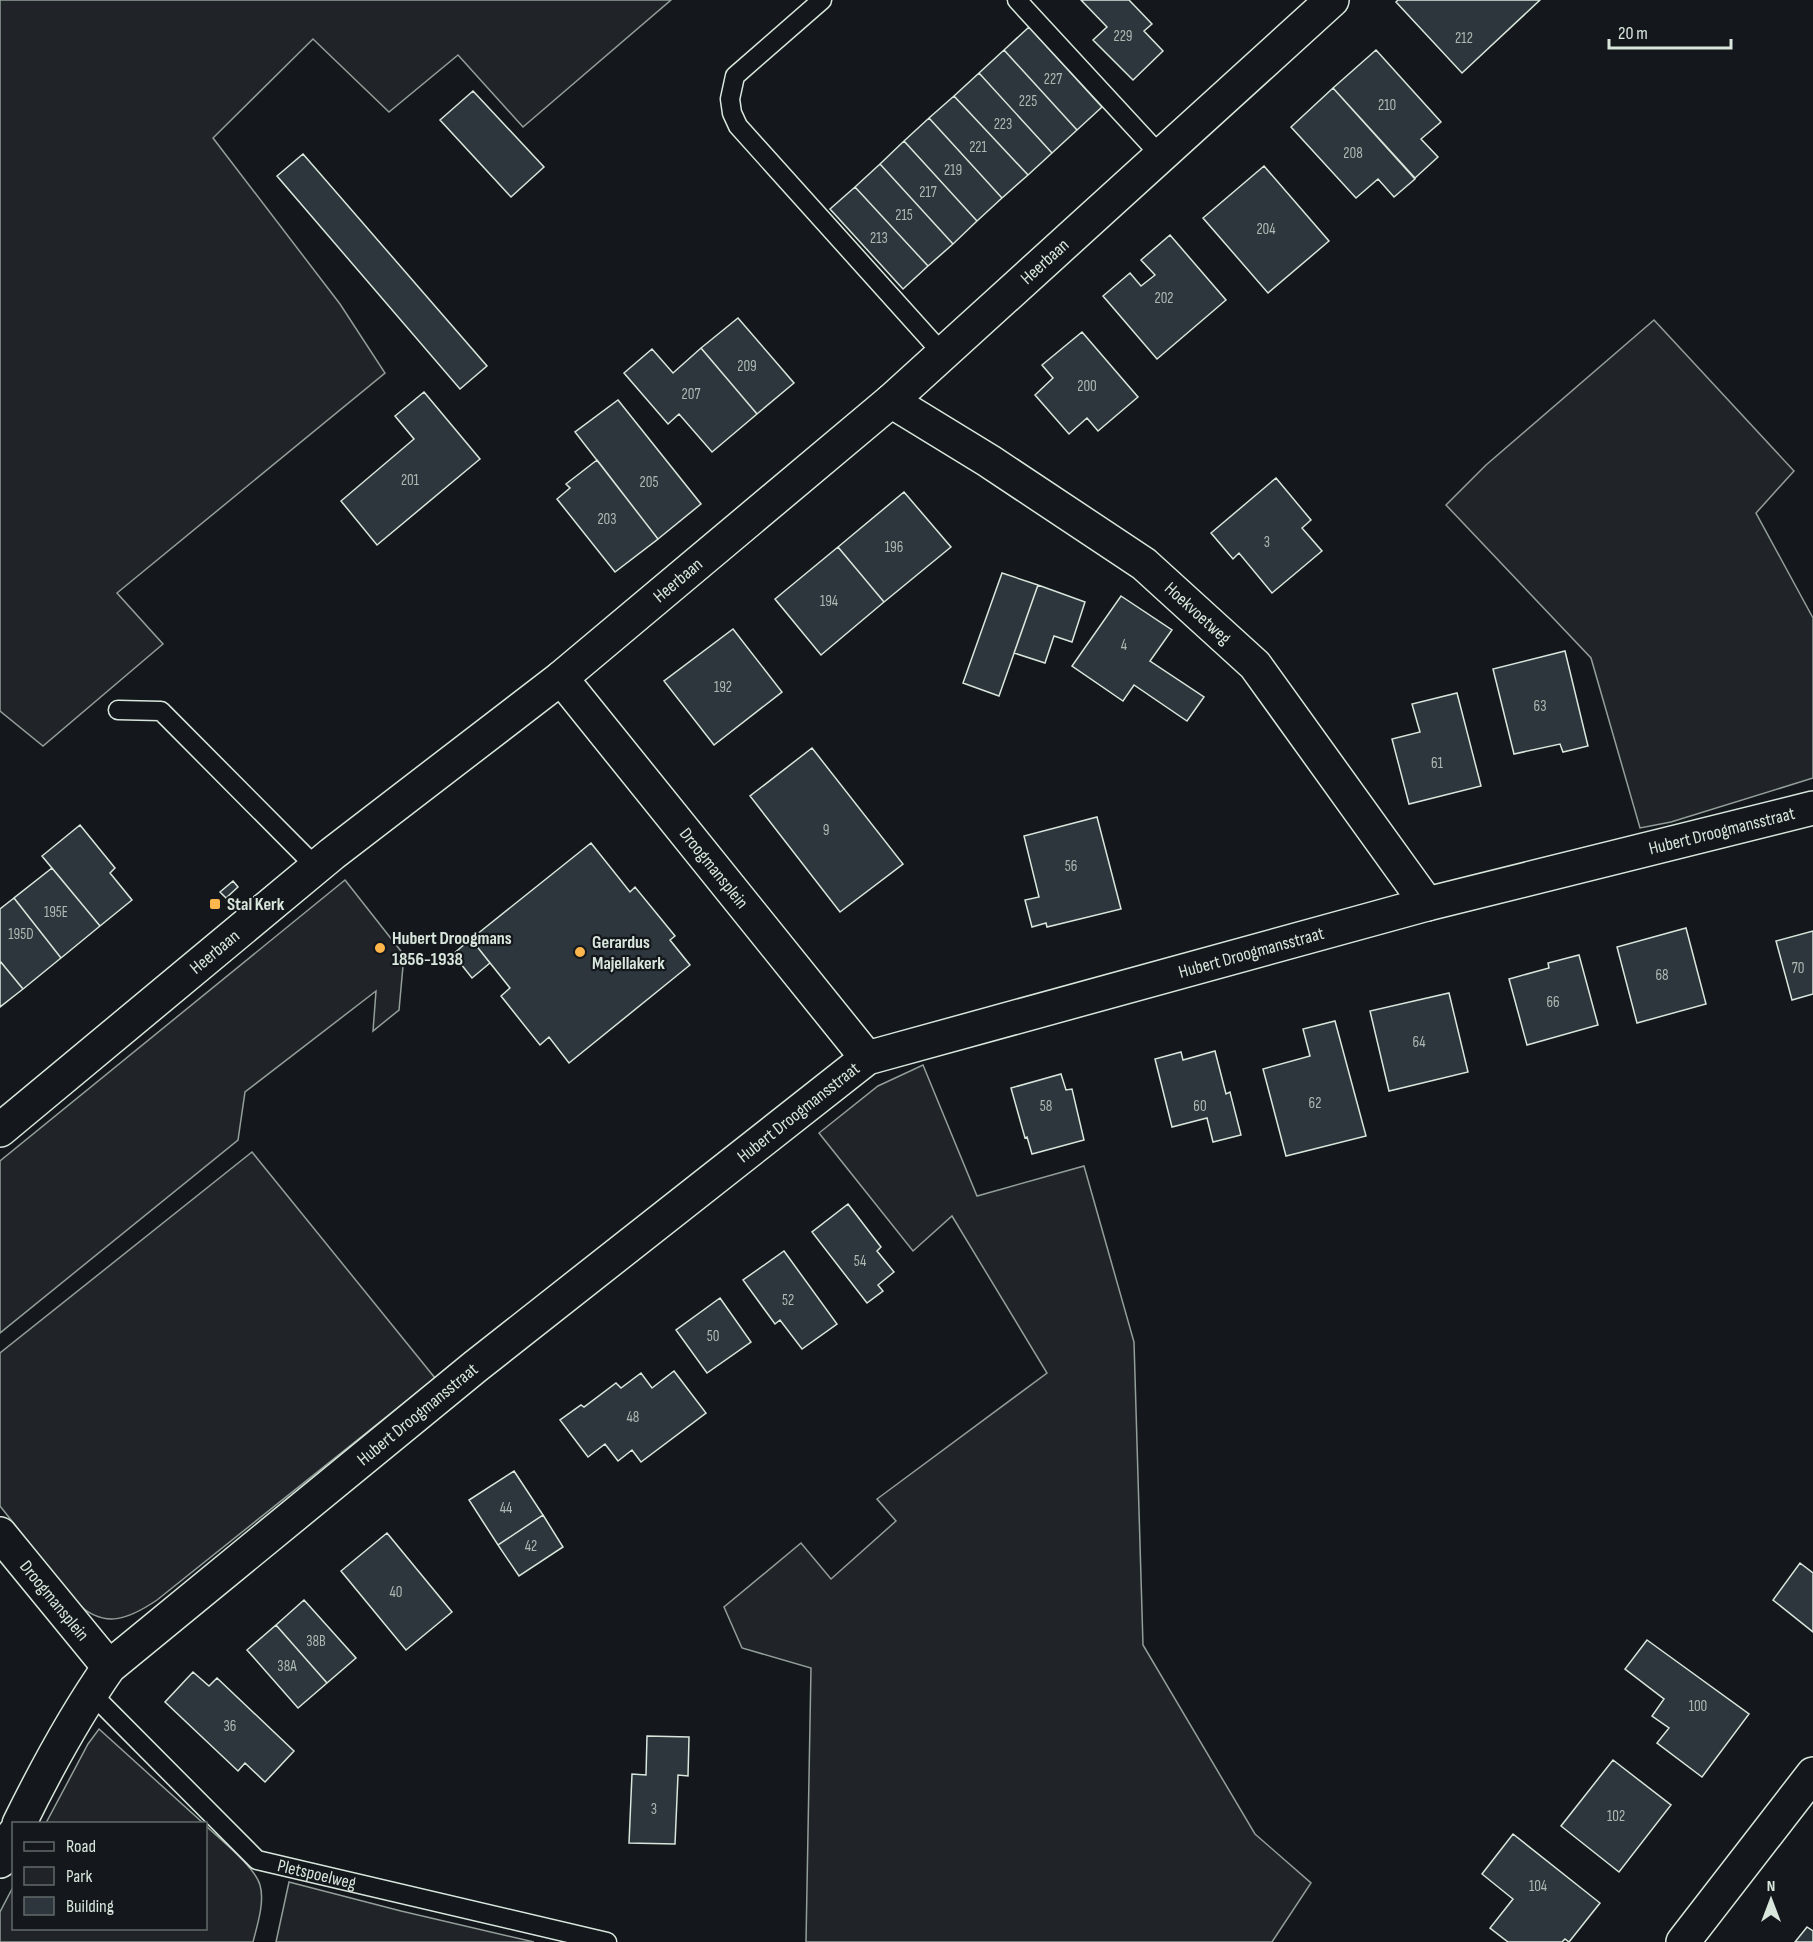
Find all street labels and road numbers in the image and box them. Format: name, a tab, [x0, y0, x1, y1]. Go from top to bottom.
street label: Heerbaan	[1016, 234, 1073, 289]
street label: Heerbaan	[649, 554, 707, 607]
street label: Hoekvoetweg	[1160, 578, 1235, 649]
street label: Hubert Droogmansstraat	[1647, 803, 1798, 859]
street label: Droogmansplein	[675, 824, 752, 913]
street label: Hubert Droogmansstraat	[1176, 923, 1327, 983]
street label: Heerbaan	[186, 925, 244, 979]
street label: Hubert Droogmansstraat	[733, 1058, 864, 1167]
street label: Hubert Droogmansstraat	[353, 1359, 483, 1470]
street label: Droogmansplein	[15, 1556, 93, 1645]
street label: Pletspoelweg	[275, 1855, 358, 1894]

